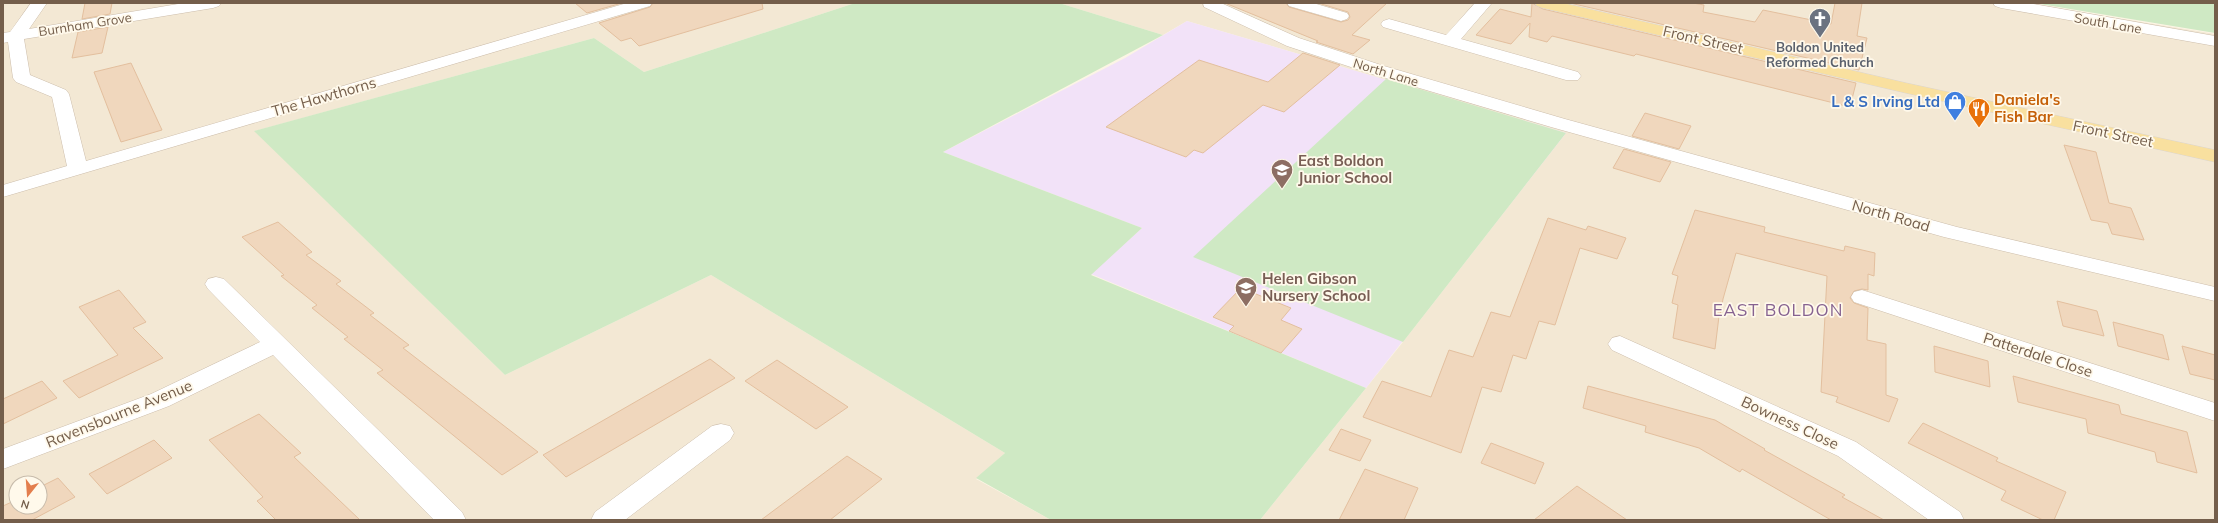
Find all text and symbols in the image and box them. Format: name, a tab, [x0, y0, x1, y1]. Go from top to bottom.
church icon: Boldon United Reformed Church	[1807, 6, 1833, 39]
street label: Burnham Grove	[37, 9, 133, 39]
street label: South Lane	[2073, 9, 2143, 37]
street label: Front Street	[1661, 21, 1745, 58]
place label: Boldon United Reformed Church	[1766, 39, 1874, 70]
street label: North Lane	[1351, 55, 1421, 89]
street label: The Hawthorns	[269, 73, 378, 121]
shop icon: L & S Irving Ltd	[1942, 89, 1968, 122]
place label: Daniela's Fish Bar	[1994, 90, 2060, 126]
place label: L & S Irving Ltd	[1831, 92, 1940, 111]
restaurant icon: Daniela's Fish Bar	[1966, 96, 1992, 129]
street label: Front Street	[2071, 116, 2155, 151]
place label: East Boldon Junior School	[1298, 151, 1392, 187]
school or university icon: East Boldon Junior School	[1269, 157, 1295, 190]
street label: North Road	[1850, 195, 1932, 236]
place label: Helen Gibson Nursery School	[1262, 269, 1370, 305]
school or university icon: Helen Gibson Nursery School	[1233, 275, 1259, 308]
district label: EAST BOLDON	[1713, 299, 1843, 320]
street label: Patterdale Close	[1981, 328, 2095, 381]
street label: Ravensbourne Avenue	[43, 375, 195, 452]
street label: Bowness Close	[1738, 392, 1842, 453]
north arrow	[8, 475, 48, 515]
text: N	[19, 497, 31, 512]

